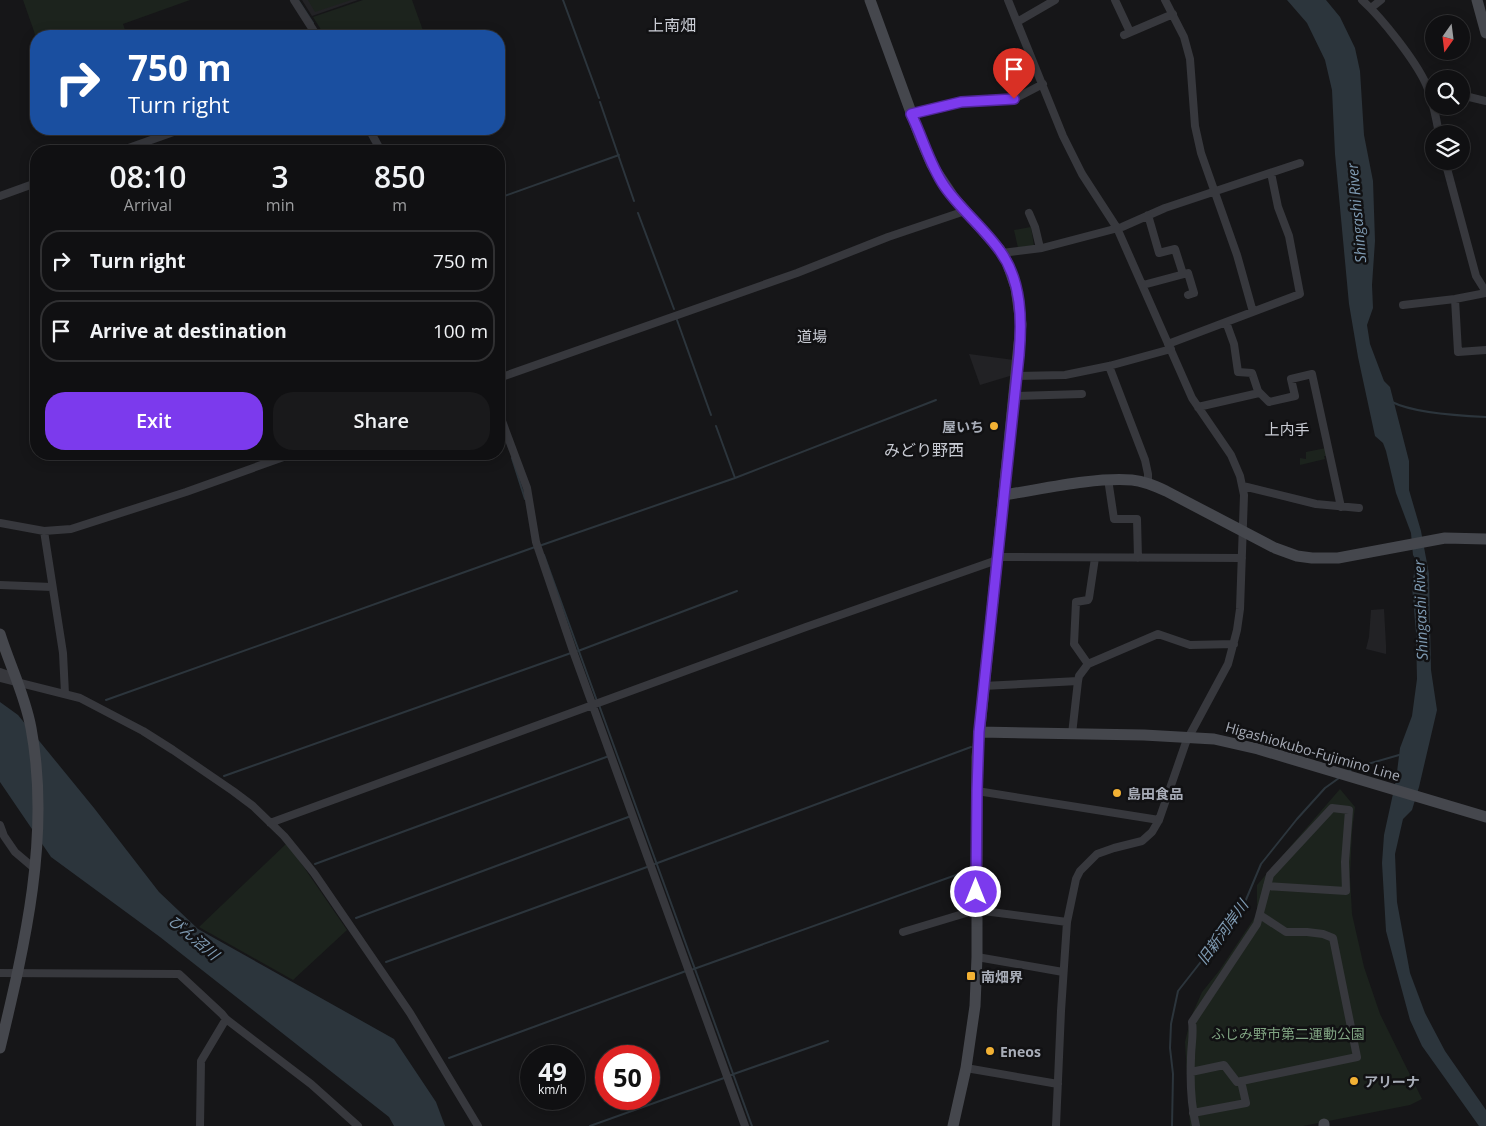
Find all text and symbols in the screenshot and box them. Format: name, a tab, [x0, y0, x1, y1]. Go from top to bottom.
district label: 上南畑	[648, 14, 696, 36]
north arrow	[1425, 15, 1470, 60]
map controls	[1425, 15, 1470, 170]
text: 750 m	[128, 44, 232, 91]
pin	[993, 48, 1035, 99]
icon: right	[45, 50, 110, 115]
icon: arrive	[1000, 55, 1028, 83]
button: search	[1425, 70, 1470, 115]
text: Turn right	[128, 89, 230, 119]
button: layers	[1425, 125, 1470, 170]
text: 08:10	[110, 156, 186, 197]
text: 3	[272, 156, 289, 197]
text: 850	[374, 156, 425, 197]
water label: Shingashi River	[1342, 161, 1370, 264]
text: Arrival	[124, 194, 172, 216]
text: min	[266, 194, 295, 216]
text: m	[392, 194, 407, 216]
icon: right	[47, 247, 75, 275]
text: Turn right	[90, 248, 185, 274]
text: 750 m	[433, 248, 488, 274]
icon: arrive	[47, 317, 75, 345]
text: Arrive at destination	[90, 318, 287, 344]
text: 100 m	[433, 318, 488, 344]
district label: 道場	[797, 326, 827, 346]
button: Exit	[45, 392, 263, 450]
button: Share	[273, 392, 490, 450]
place label: 屋いち	[942, 417, 984, 436]
district label: 上内手	[1264, 419, 1310, 439]
marker: 屋いち	[988, 420, 1000, 432]
district label: みどり野西	[884, 439, 964, 461]
water label: Shingashi River	[1408, 558, 1432, 660]
street label: Higashiokubo-Fujimino Line	[1223, 717, 1403, 785]
place label: 島田食品	[1127, 784, 1183, 803]
marker: 島田食品	[1111, 787, 1123, 799]
position arrow	[949, 865, 1001, 917]
water label: 旧新河岸川	[1192, 894, 1253, 968]
water label: びん沼川	[165, 910, 225, 965]
place label: 南畑界	[981, 967, 1023, 986]
marker: 南畑界	[965, 970, 977, 982]
park label: ふじみ野市第二運動公園	[1211, 1024, 1365, 1043]
place label: Eneos	[1000, 1042, 1041, 1061]
speed limit sign: 50	[595, 1045, 660, 1110]
marker: Eneos	[984, 1045, 996, 1057]
text: 49	[538, 1054, 567, 1088]
place label: アリーナ	[1364, 1072, 1420, 1091]
marker: アリーナ	[1348, 1075, 1360, 1087]
text: km/h	[538, 1081, 567, 1098]

